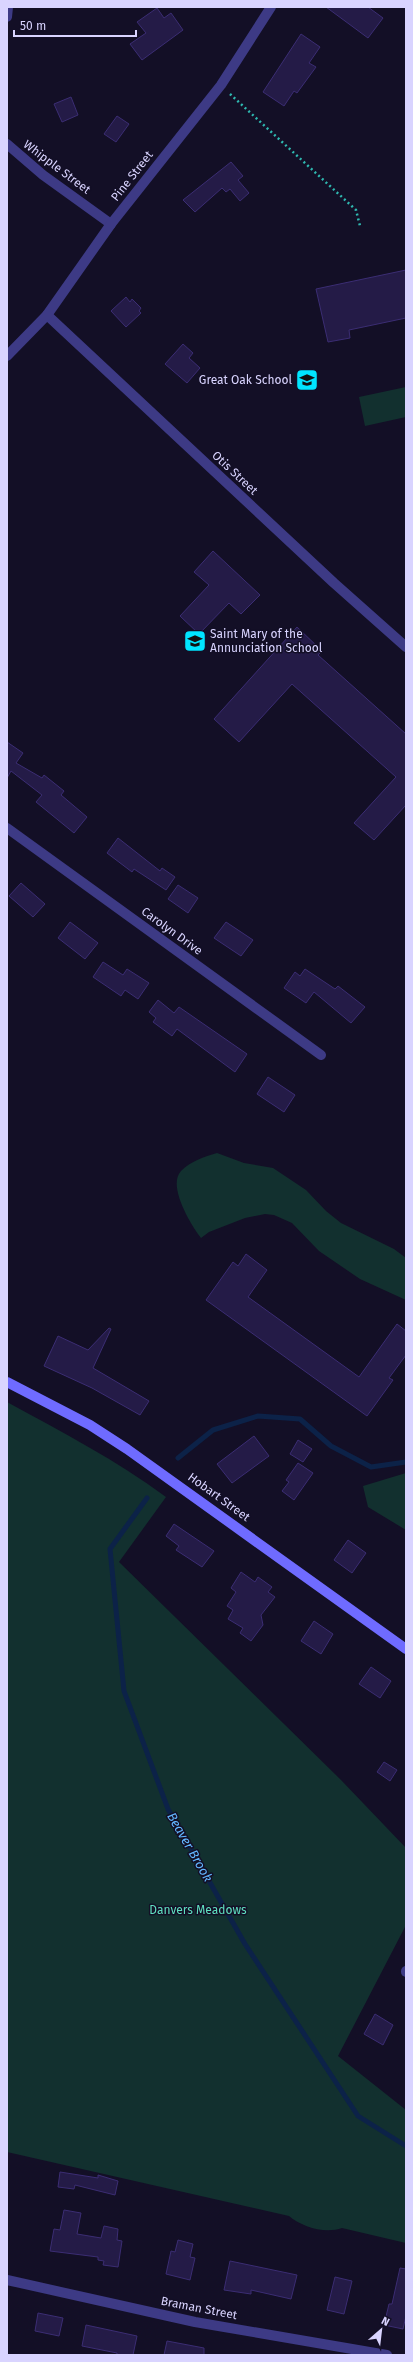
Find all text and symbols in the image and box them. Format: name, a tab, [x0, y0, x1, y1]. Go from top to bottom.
scale bar	[14, 12, 136, 38]
text: 50 m	[20, 19, 46, 33]
street label: Whipple Street	[21, 137, 94, 197]
street label: Pine Street	[108, 148, 156, 204]
school or university icon: Great Oak School	[294, 367, 320, 393]
place label: Great Oak School	[199, 373, 292, 387]
street label: Otis Street	[209, 448, 261, 498]
place label: Saint Mary of the Annunciation School	[210, 627, 323, 655]
school or university icon: Saint Mary of the Annunciation School	[182, 628, 208, 654]
street label: Carolyn Drive	[139, 904, 205, 958]
street label: Hobart Street	[185, 1470, 253, 1525]
water label: Beaver Brook	[164, 1810, 216, 1884]
park label: Danvers Meadows	[149, 1903, 247, 1917]
street label: Braman Street	[160, 2294, 239, 2322]
north arrow	[361, 2310, 401, 2350]
text: N	[379, 2314, 392, 2329]

